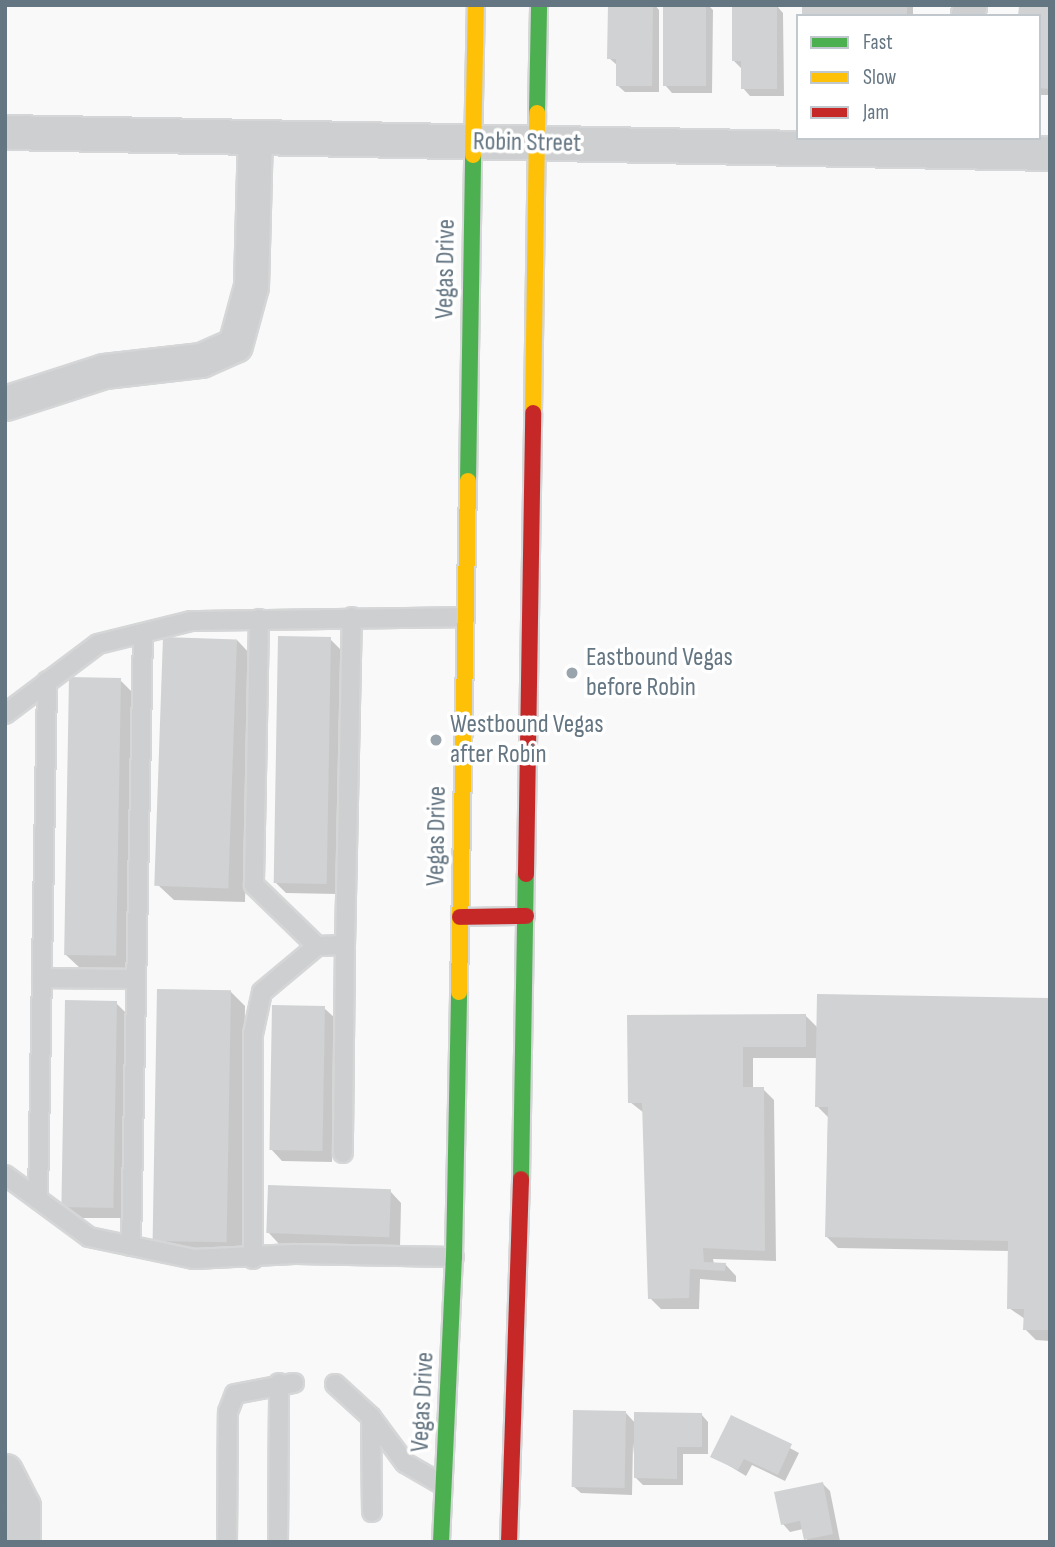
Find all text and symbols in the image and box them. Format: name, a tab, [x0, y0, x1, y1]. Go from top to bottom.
legend	[796, 14, 1041, 140]
text: Fast	[863, 30, 893, 55]
text: Slow	[863, 65, 896, 90]
text: Jam	[863, 100, 889, 125]
street label: Robin Street	[473, 126, 581, 160]
street label: Vegas Drive	[430, 219, 462, 319]
place label: Eastbound Vegas before Robin	[586, 642, 733, 704]
marker: Eastbound Vegas before Robin	[564, 665, 580, 681]
place label: Westbound Vegas after Robin	[450, 709, 603, 770]
marker: Westbound Vegas after Robin	[428, 732, 444, 748]
street label: Vegas Drive	[421, 786, 453, 886]
street label: Vegas Drive	[405, 1351, 441, 1453]

